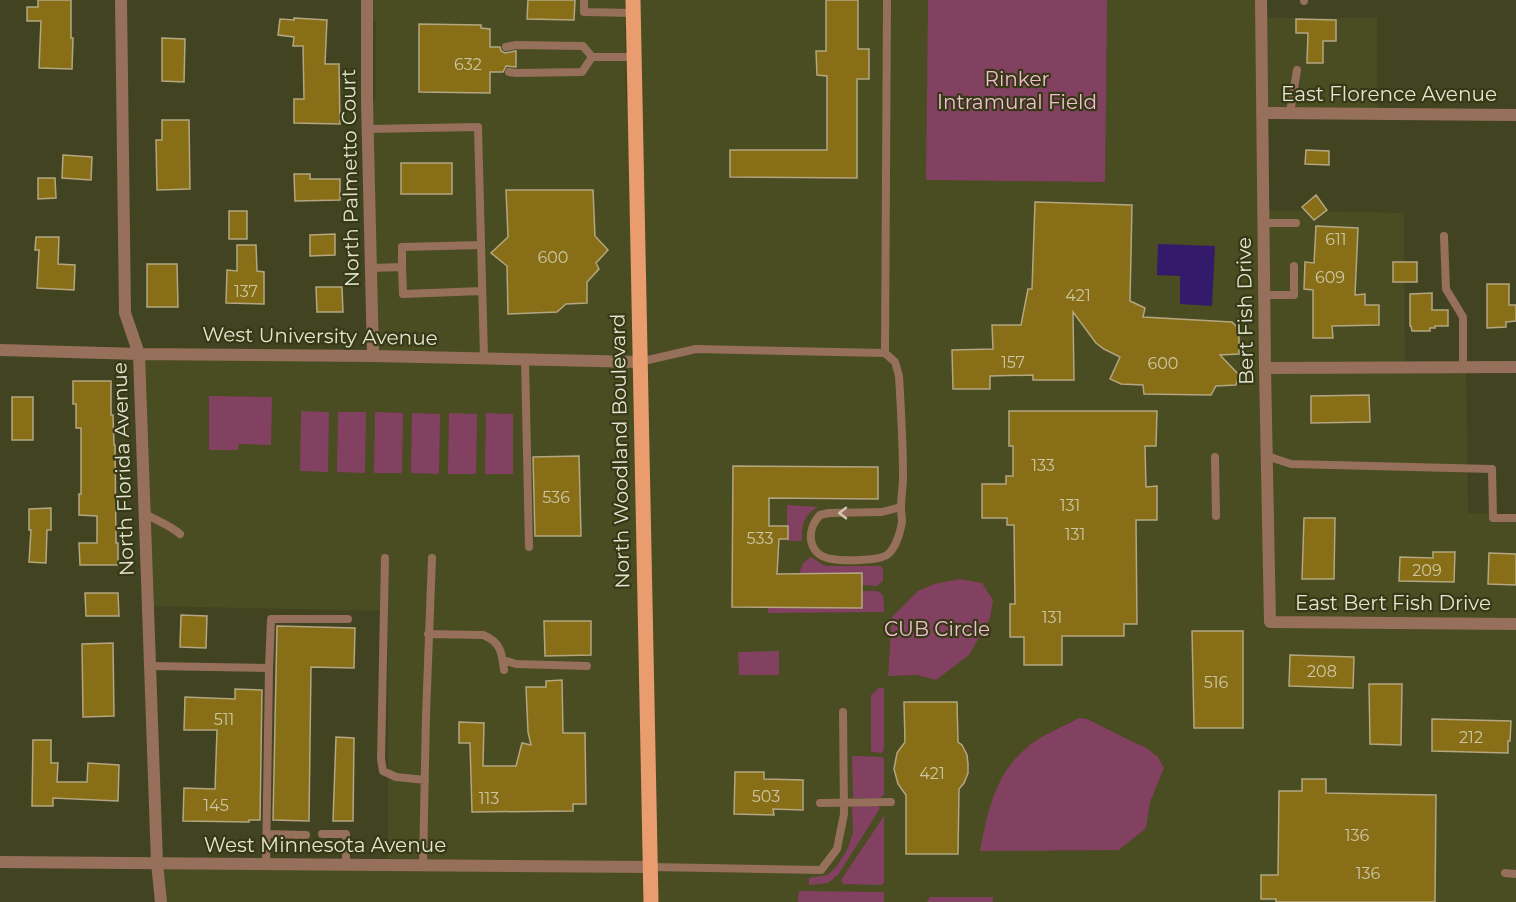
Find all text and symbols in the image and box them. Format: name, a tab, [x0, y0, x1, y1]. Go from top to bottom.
house number: 632	[454, 55, 482, 74]
park label: Rinker Intramural Field	[937, 67, 1097, 114]
street label: North Palmetto Court	[336, 69, 364, 287]
street label: East Florence Avenue	[1281, 82, 1497, 106]
house number: 611	[1325, 230, 1347, 249]
street label: Bert Fish Drive	[1232, 237, 1258, 385]
house number: 600	[538, 248, 568, 267]
house number: 609	[1315, 268, 1345, 287]
house number: 137	[234, 282, 258, 301]
house number: 421	[1065, 286, 1091, 305]
street label: North Woodland Boulevard	[606, 313, 634, 589]
street label: West University Avenue	[202, 322, 438, 350]
house number: 157	[1001, 353, 1025, 372]
house number: 600	[1148, 354, 1178, 373]
street label: North Florida Avenue	[107, 362, 139, 576]
house number: 133	[1031, 456, 1055, 475]
house number: 536	[542, 488, 570, 507]
house number: 131	[1060, 496, 1080, 515]
one-way arrow	[838, 507, 847, 519]
house number: 131	[1065, 525, 1085, 544]
house number: 533	[747, 529, 773, 548]
house number: 209	[1412, 561, 1442, 580]
street label: East Bert Fish Drive	[1295, 591, 1491, 615]
house number: 131	[1042, 608, 1062, 627]
park label: CUB Circle	[884, 617, 990, 641]
house number: 208	[1307, 662, 1337, 681]
house number: 516	[1204, 673, 1229, 692]
house number: 511	[214, 710, 234, 729]
house number: 212	[1459, 728, 1483, 747]
house number: 421	[919, 764, 945, 783]
house number: 503	[752, 787, 780, 806]
house number: 113	[479, 789, 499, 808]
house number: 145	[203, 796, 229, 815]
house number: 136	[1345, 826, 1370, 845]
street label: West Minnesota Avenue	[204, 833, 446, 857]
house number: 136	[1356, 864, 1381, 883]

